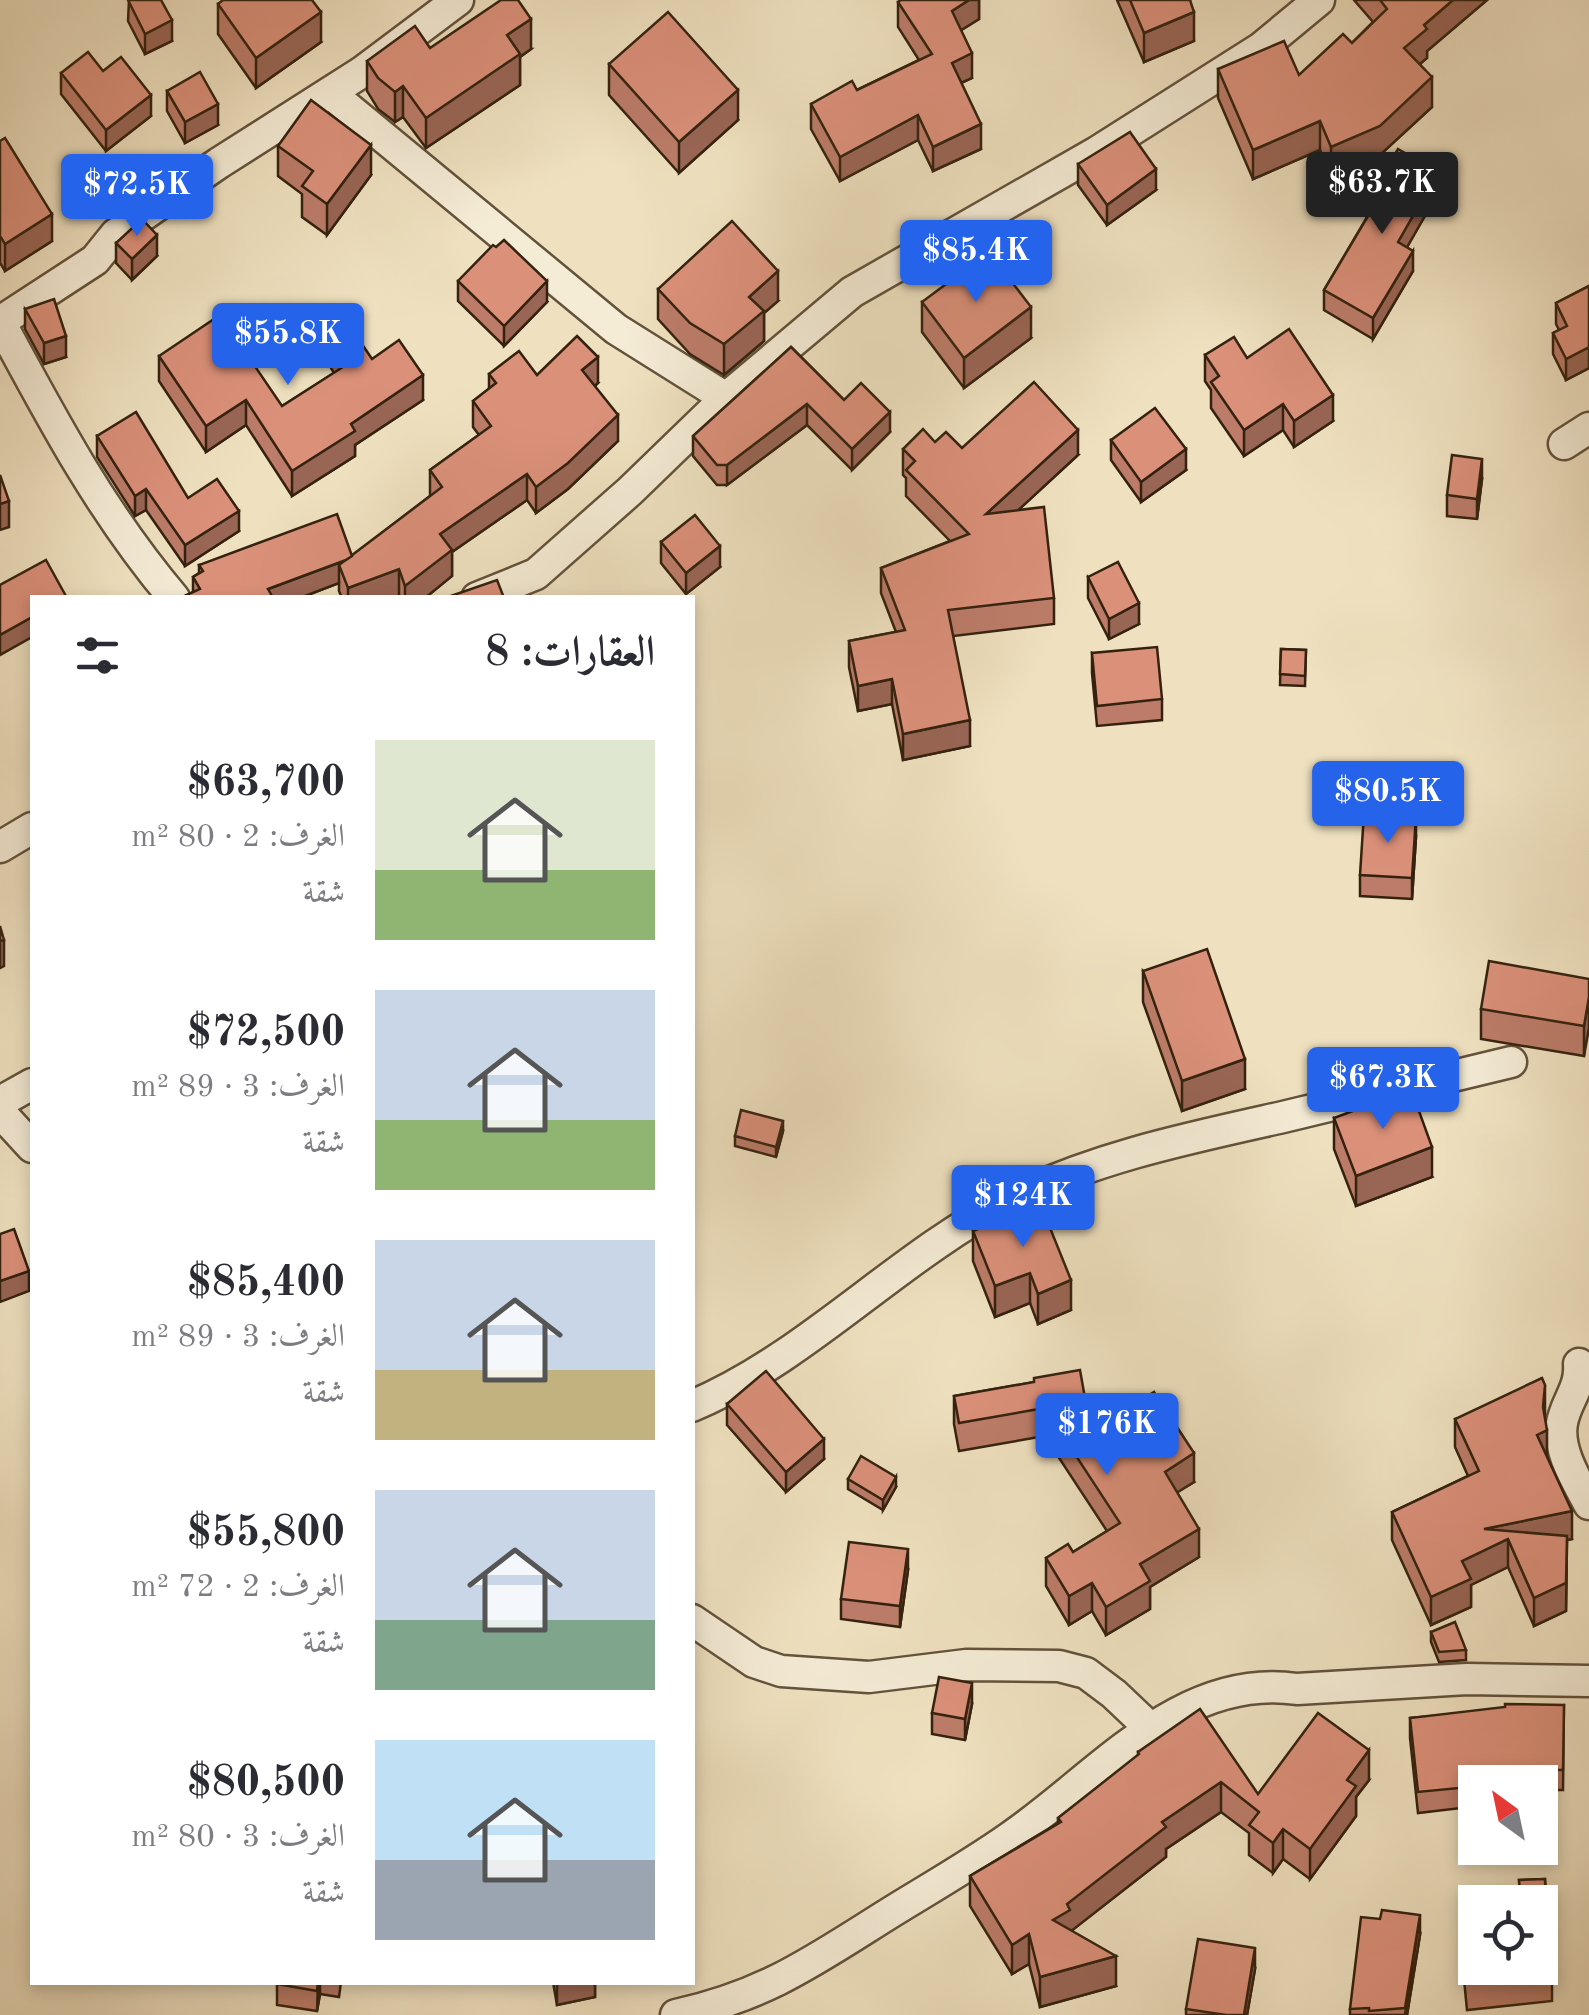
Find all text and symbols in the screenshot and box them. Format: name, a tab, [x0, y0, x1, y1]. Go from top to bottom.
pin: $63.7K	[1301, 152, 1463, 237]
pin: $72.5K	[56, 154, 218, 239]
text: $63.7K	[1328, 168, 1436, 200]
text: $72.5K	[83, 170, 191, 202]
pin: $85.4K	[895, 220, 1057, 305]
text: $85.4K	[922, 236, 1030, 268]
pin: $55.8K	[207, 303, 369, 388]
text: $55.8K	[234, 319, 342, 351]
icon: filters	[70, 628, 125, 683]
text: العقارات: 8	[485, 633, 655, 675]
pin: $80.5K	[1307, 761, 1469, 846]
text: $63,700	[187, 763, 345, 805]
text: $80.5K	[1334, 777, 1442, 809]
icon: home	[455, 780, 575, 900]
text: الغرف: 2 · 80 m²	[131, 822, 345, 854]
text: شقة	[303, 878, 345, 910]
text: $72,500	[187, 1013, 345, 1055]
icon: home	[455, 1030, 575, 1150]
pin: $67.3K	[1302, 1047, 1464, 1132]
text: $67.3K	[1329, 1063, 1437, 1095]
text: الغرف: 3 · 89 m²	[131, 1072, 345, 1104]
text: شقة	[303, 1128, 345, 1160]
pin: $124K	[953, 1165, 1093, 1250]
text: $124K	[974, 1181, 1072, 1213]
text: $85,400	[187, 1263, 345, 1305]
icon: home	[455, 1280, 575, 1400]
text: الغرف: 3 · 89 m²	[131, 1322, 345, 1354]
text: شقة	[303, 1378, 345, 1410]
pin: $176K	[1037, 1393, 1177, 1478]
text: $176K	[1058, 1409, 1156, 1441]
text: $55,800	[187, 1513, 345, 1555]
icon: home	[455, 1530, 575, 1650]
text: الغرف: 2 · 72 m²	[131, 1572, 345, 1604]
text: شقة	[303, 1628, 345, 1660]
text: $80,500	[187, 1763, 345, 1805]
north arrow	[1458, 1765, 1558, 1865]
map controls	[1458, 1765, 1558, 1985]
icon: home	[455, 1780, 575, 1900]
text: الغرف: 3 · 80 m²	[131, 1822, 345, 1854]
text: شقة	[303, 1878, 345, 1910]
button: locate	[1458, 1885, 1558, 1985]

